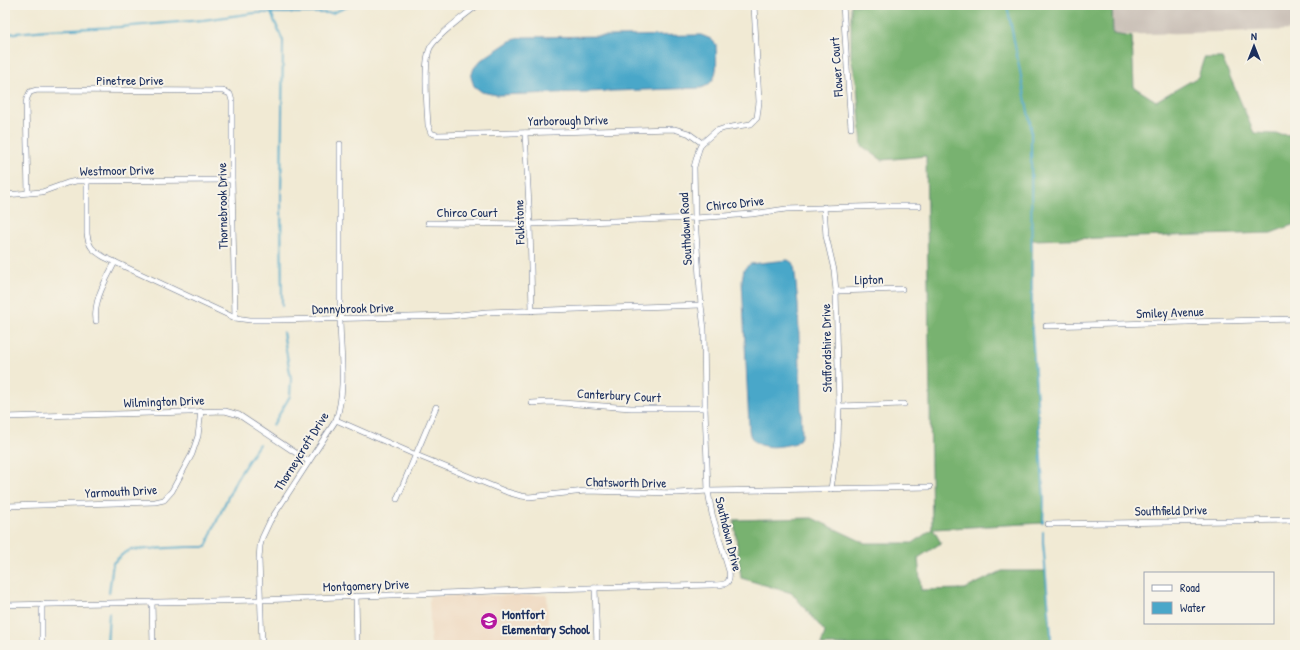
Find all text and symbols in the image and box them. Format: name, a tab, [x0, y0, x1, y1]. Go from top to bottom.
north arrow	[1234, 26, 1274, 66]
text: N	[1251, 29, 1257, 43]
street label: Flower Court	[825, 36, 847, 98]
street label: Pinetree Drive	[96, 71, 164, 89]
street label: Yarborough Drive	[528, 110, 608, 130]
street label: Westmoor Drive	[80, 160, 154, 180]
street label: Thornebrook Drive	[212, 163, 232, 249]
street label: Chirco Drive	[705, 191, 765, 215]
street label: Southdown Road	[674, 192, 696, 266]
street label: Folkstone	[509, 199, 529, 246]
street label: Chirco Court	[437, 203, 498, 221]
street label: Lipton	[854, 270, 884, 288]
street label: Donnybrook Drive	[312, 298, 394, 318]
street label: Smiley Avenue	[1136, 302, 1204, 322]
street label: Staffordshire Drive	[816, 304, 836, 392]
street label: Canterbury Court	[577, 384, 662, 406]
street label: Wilmington Drive	[123, 391, 205, 411]
street label: Thorneycroft Drive	[269, 408, 333, 494]
street label: Chatsworth Drive	[585, 472, 667, 492]
street label: Yarmouth Drive	[84, 480, 158, 502]
street label: Southdown Drive	[711, 495, 747, 573]
street label: Southfield Drive	[1134, 500, 1208, 520]
legend	[1144, 572, 1274, 624]
street label: Montgomery Drive	[323, 574, 409, 596]
text: Road	[1180, 579, 1200, 596]
text: Water	[1180, 599, 1206, 616]
place label: Montfort Elementary School	[502, 605, 590, 639]
school or university icon: Montfort Elementary School	[479, 611, 499, 631]

